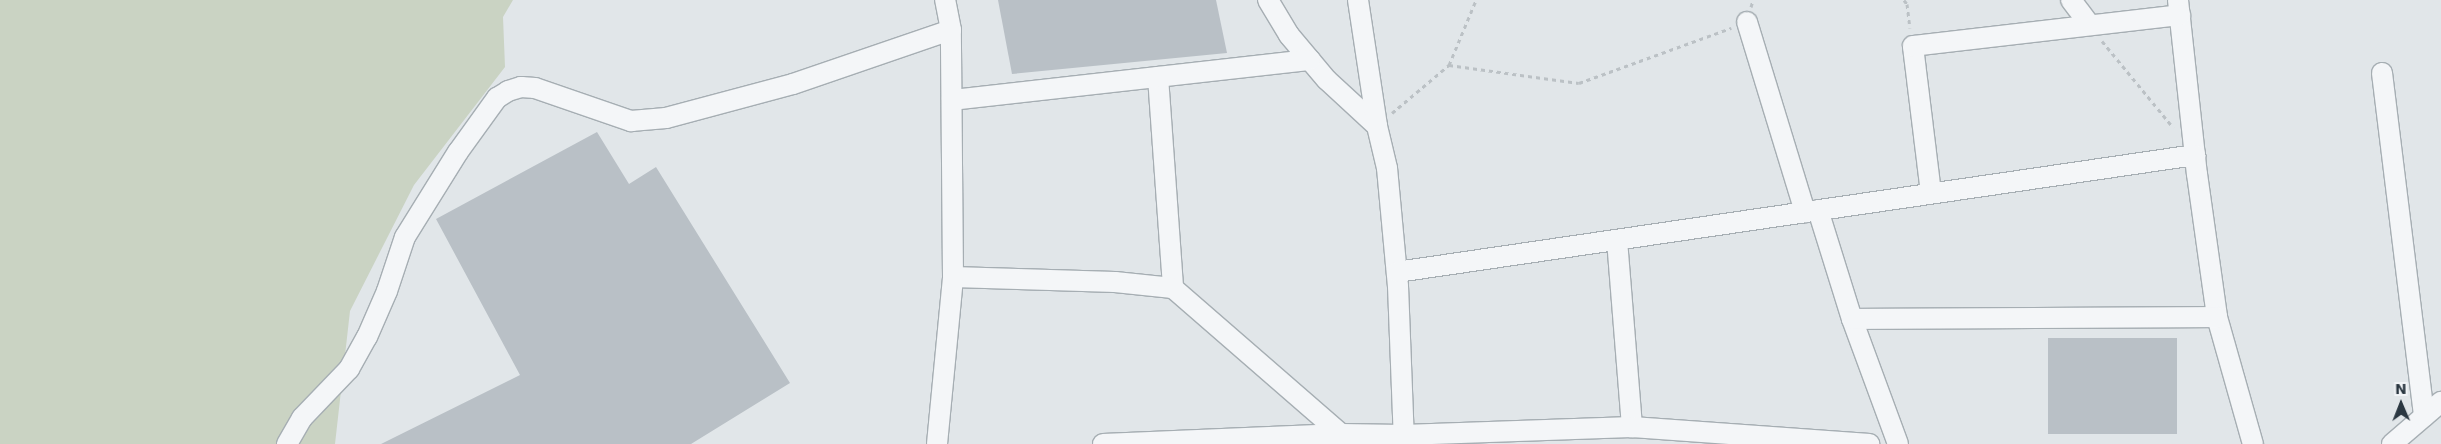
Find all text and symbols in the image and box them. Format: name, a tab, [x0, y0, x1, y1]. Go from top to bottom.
north arrow	[2376, 379, 2426, 429]
text: N	[2395, 381, 2407, 397]

